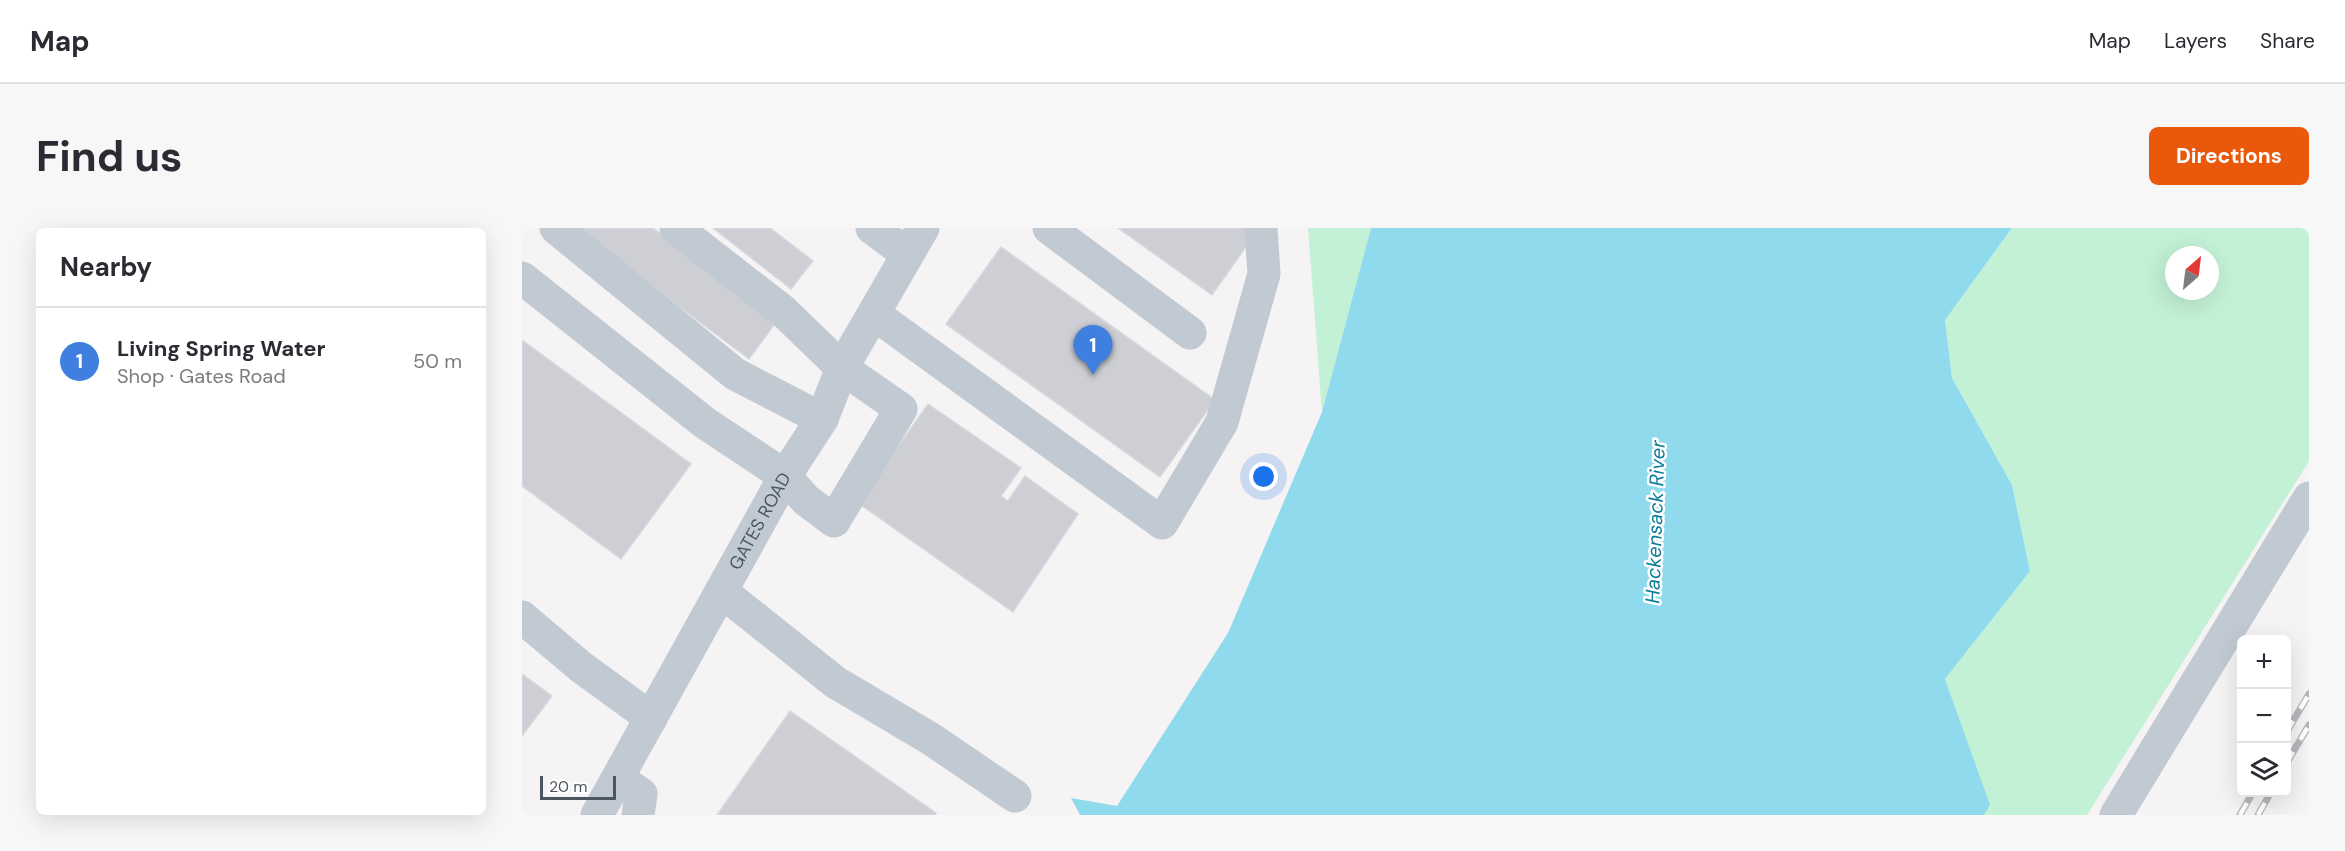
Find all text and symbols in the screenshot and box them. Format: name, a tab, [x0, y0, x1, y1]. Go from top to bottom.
text: Map	[30, 23, 90, 60]
text: Map	[2089, 27, 2131, 55]
text: Layers	[2164, 27, 2227, 55]
text: Share	[2260, 27, 2315, 55]
button: Directions	[2149, 127, 2309, 185]
text: Find us	[36, 129, 182, 184]
north arrow	[2165, 246, 2219, 300]
text: Nearby	[60, 250, 152, 284]
pin: 1	[1074, 326, 1112, 375]
text: Living Spring Water	[117, 334, 326, 363]
text: 1	[76, 348, 83, 374]
text: 50 m	[413, 348, 462, 374]
text: Shop · Gates Road	[117, 363, 286, 389]
water label: Hackensack River	[1639, 439, 1671, 604]
your location	[1249, 462, 1278, 491]
street label: GATES ROAD	[723, 468, 797, 574]
map controls	[2237, 635, 2291, 797]
button: +	[2237, 635, 2291, 689]
button: −	[2237, 689, 2291, 743]
button: layers	[2237, 743, 2291, 797]
scale bar	[540, 773, 616, 800]
text: 20 m	[549, 776, 588, 797]

